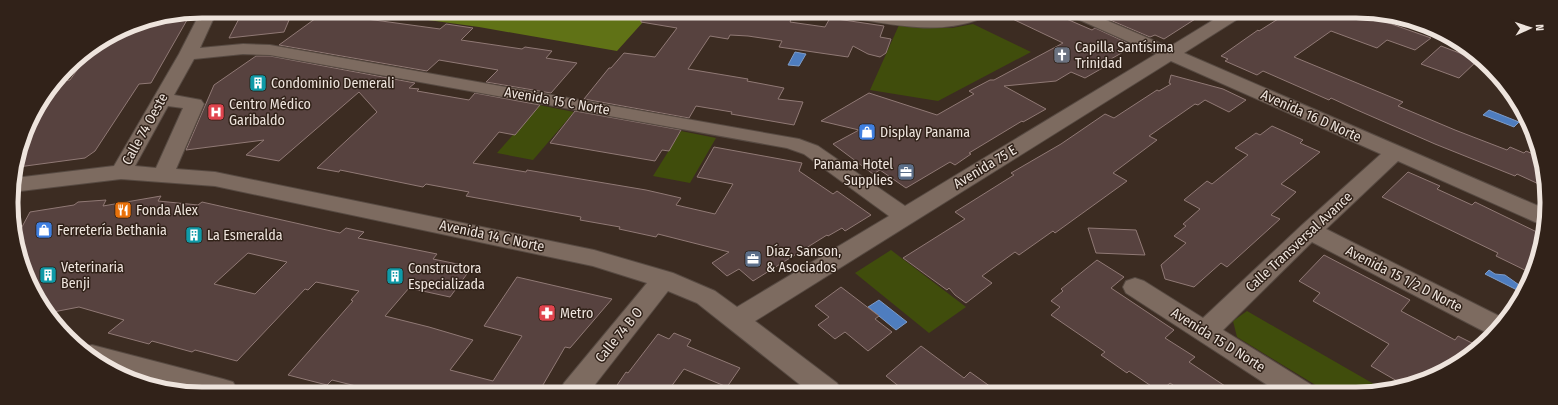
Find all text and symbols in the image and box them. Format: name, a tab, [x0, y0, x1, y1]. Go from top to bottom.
north arrow	[1510, 8, 1550, 48]
text: N	[1533, 24, 1546, 31]
place label: Capilla Santísima Trinidad	[1075, 39, 1174, 72]
church icon: Capilla Santísima Trinidad	[1052, 45, 1072, 65]
building icon: Condominio Demerali	[248, 73, 268, 93]
place label: Condominio Demerali	[271, 75, 394, 92]
street label: Avenida 15 C Norte	[503, 83, 611, 119]
street label: Avenida 16 D Norte	[1258, 86, 1364, 146]
street label: Calle 74 Oeste	[118, 90, 172, 168]
place label: Centro Médico Garibaldo	[229, 96, 311, 129]
hospital icon: Centro Médico Garibaldo	[206, 102, 226, 122]
shop icon: Display Panama	[857, 122, 877, 142]
place label: Display Panama	[880, 124, 970, 141]
street label: Avenida 75 E	[950, 141, 1020, 193]
place label: Panama Hotel Supplies	[814, 156, 893, 189]
office icon: Panama Hotel Supplies	[896, 162, 916, 182]
street label: Calle Transversal Avance	[1242, 188, 1356, 296]
restaurant icon: Fonda Alex	[113, 200, 133, 220]
place label: Fonda Alex	[136, 202, 199, 219]
street label: Avenida 14 C Norte	[438, 217, 546, 255]
shop icon: Ferretería Bethania	[34, 220, 54, 240]
place label: Ferretería Bethania	[57, 222, 167, 239]
building icon: La Esmeralda	[184, 225, 204, 245]
place label: La Esmeralda	[207, 227, 283, 244]
street label: Avenida 15 1/2 D Norte	[1343, 242, 1465, 316]
place label: Díaz, Sanson, & Asociados	[766, 243, 841, 276]
office icon: Díaz, Sanson, & Asociados	[743, 249, 763, 269]
place label: Veterinaria Benji	[61, 259, 124, 292]
place label: Constructora Especializada	[408, 260, 485, 293]
building icon: Veterinaria Benji	[38, 265, 58, 285]
building icon: Constructora Especializada	[385, 266, 405, 286]
pharmacy icon: Metro	[537, 303, 557, 323]
street label: Calle 74 B O	[592, 304, 647, 366]
street label: Avenida 15 D Norte	[1168, 304, 1268, 376]
place label: Metro	[560, 305, 593, 322]

